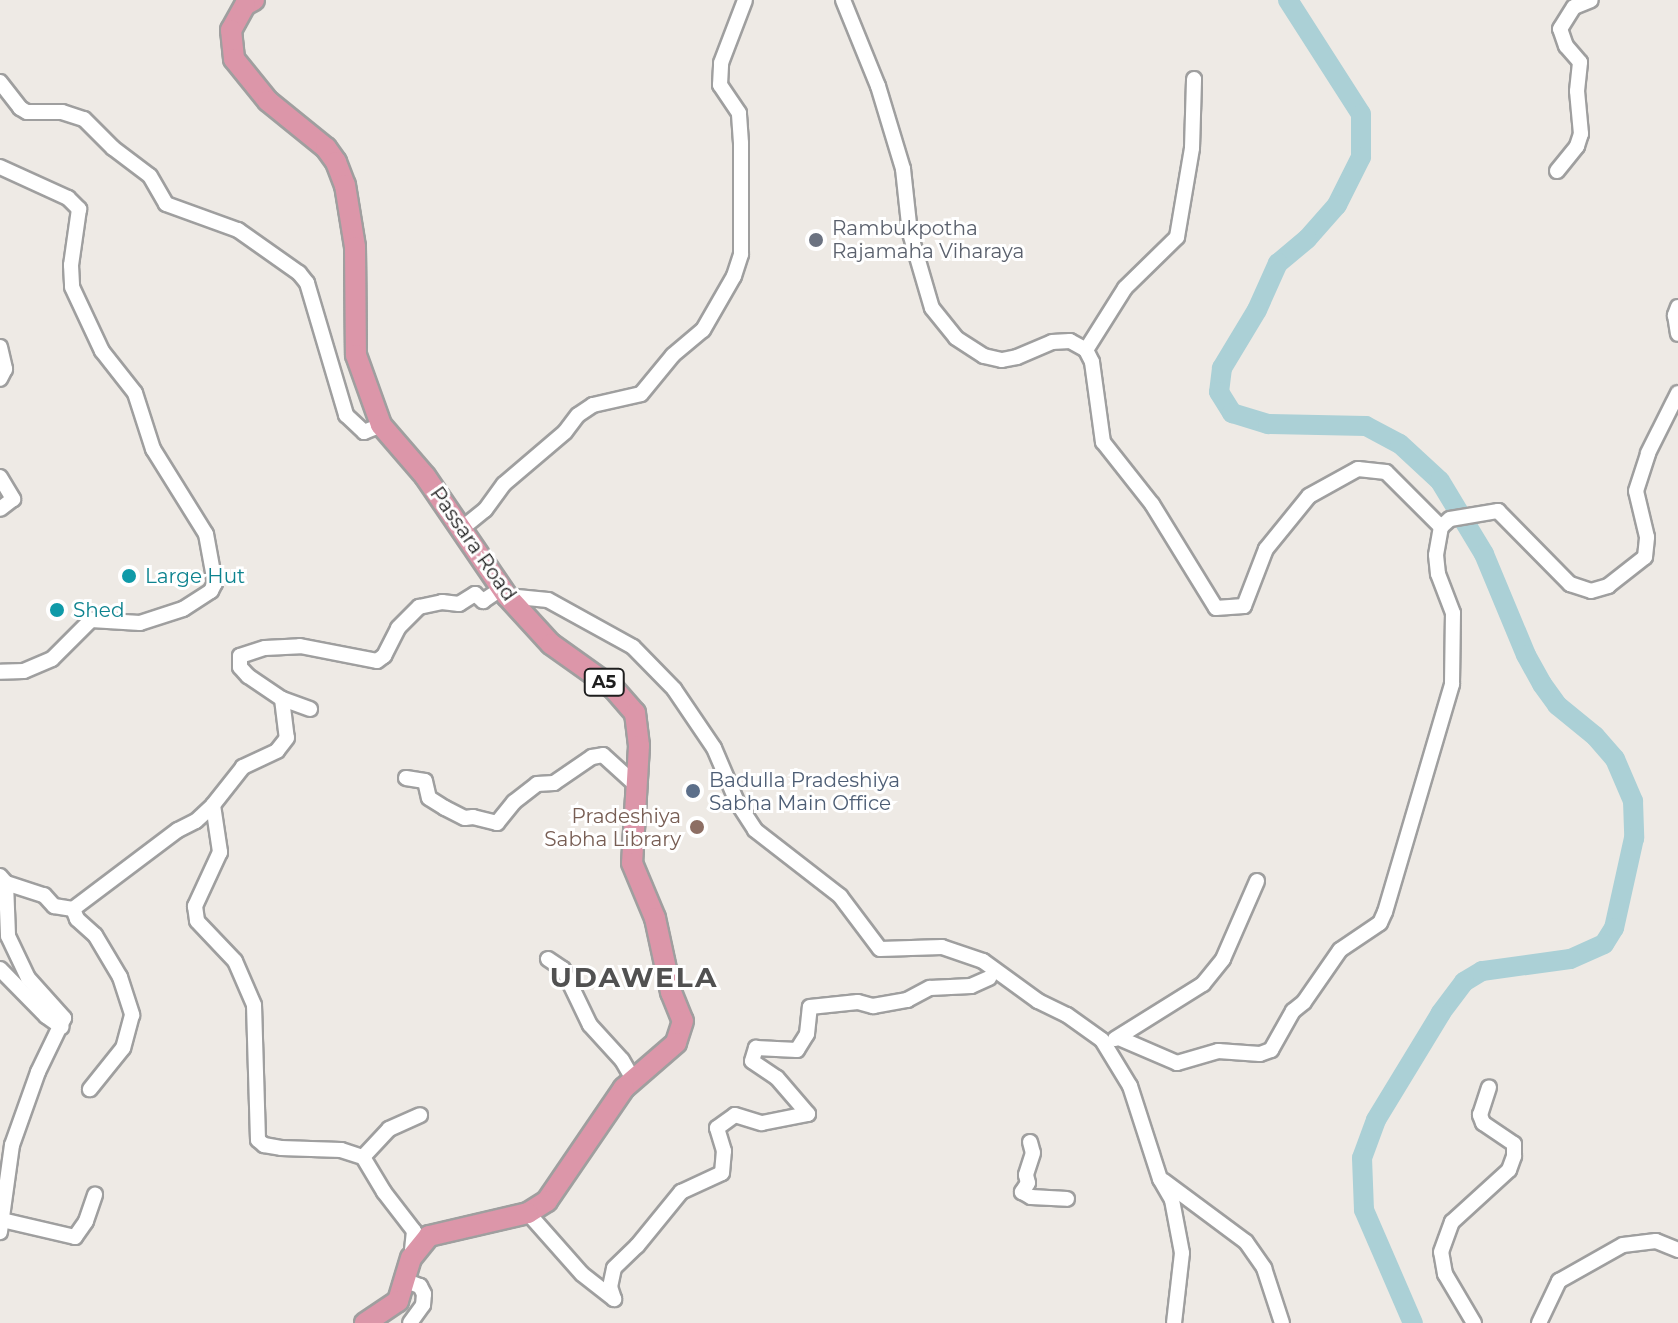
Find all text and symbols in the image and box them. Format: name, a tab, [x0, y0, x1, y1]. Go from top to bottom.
place label: Rambukpotha Rajamaha Viharaya	[832, 216, 1024, 263]
marker: Rambukpotha Rajamaha Viharaya	[807, 231, 825, 249]
street label: Passara Road	[425, 482, 521, 606]
place label: Large Hut	[145, 564, 245, 588]
marker: Large Hut	[120, 567, 138, 585]
place label: Shed	[73, 598, 124, 622]
marker: Shed	[48, 601, 66, 619]
road number: A5	[582, 668, 626, 696]
place label: Badulla Pradeshiya Sabha Main Office	[709, 768, 900, 815]
marker: Badulla Pradeshiya Sabha Main Office	[684, 782, 702, 800]
place label: Pradeshiya Sabha Library	[544, 804, 681, 851]
marker: Pradeshiya Sabha Library	[688, 818, 706, 836]
district label: UDAWELA	[550, 960, 718, 994]

